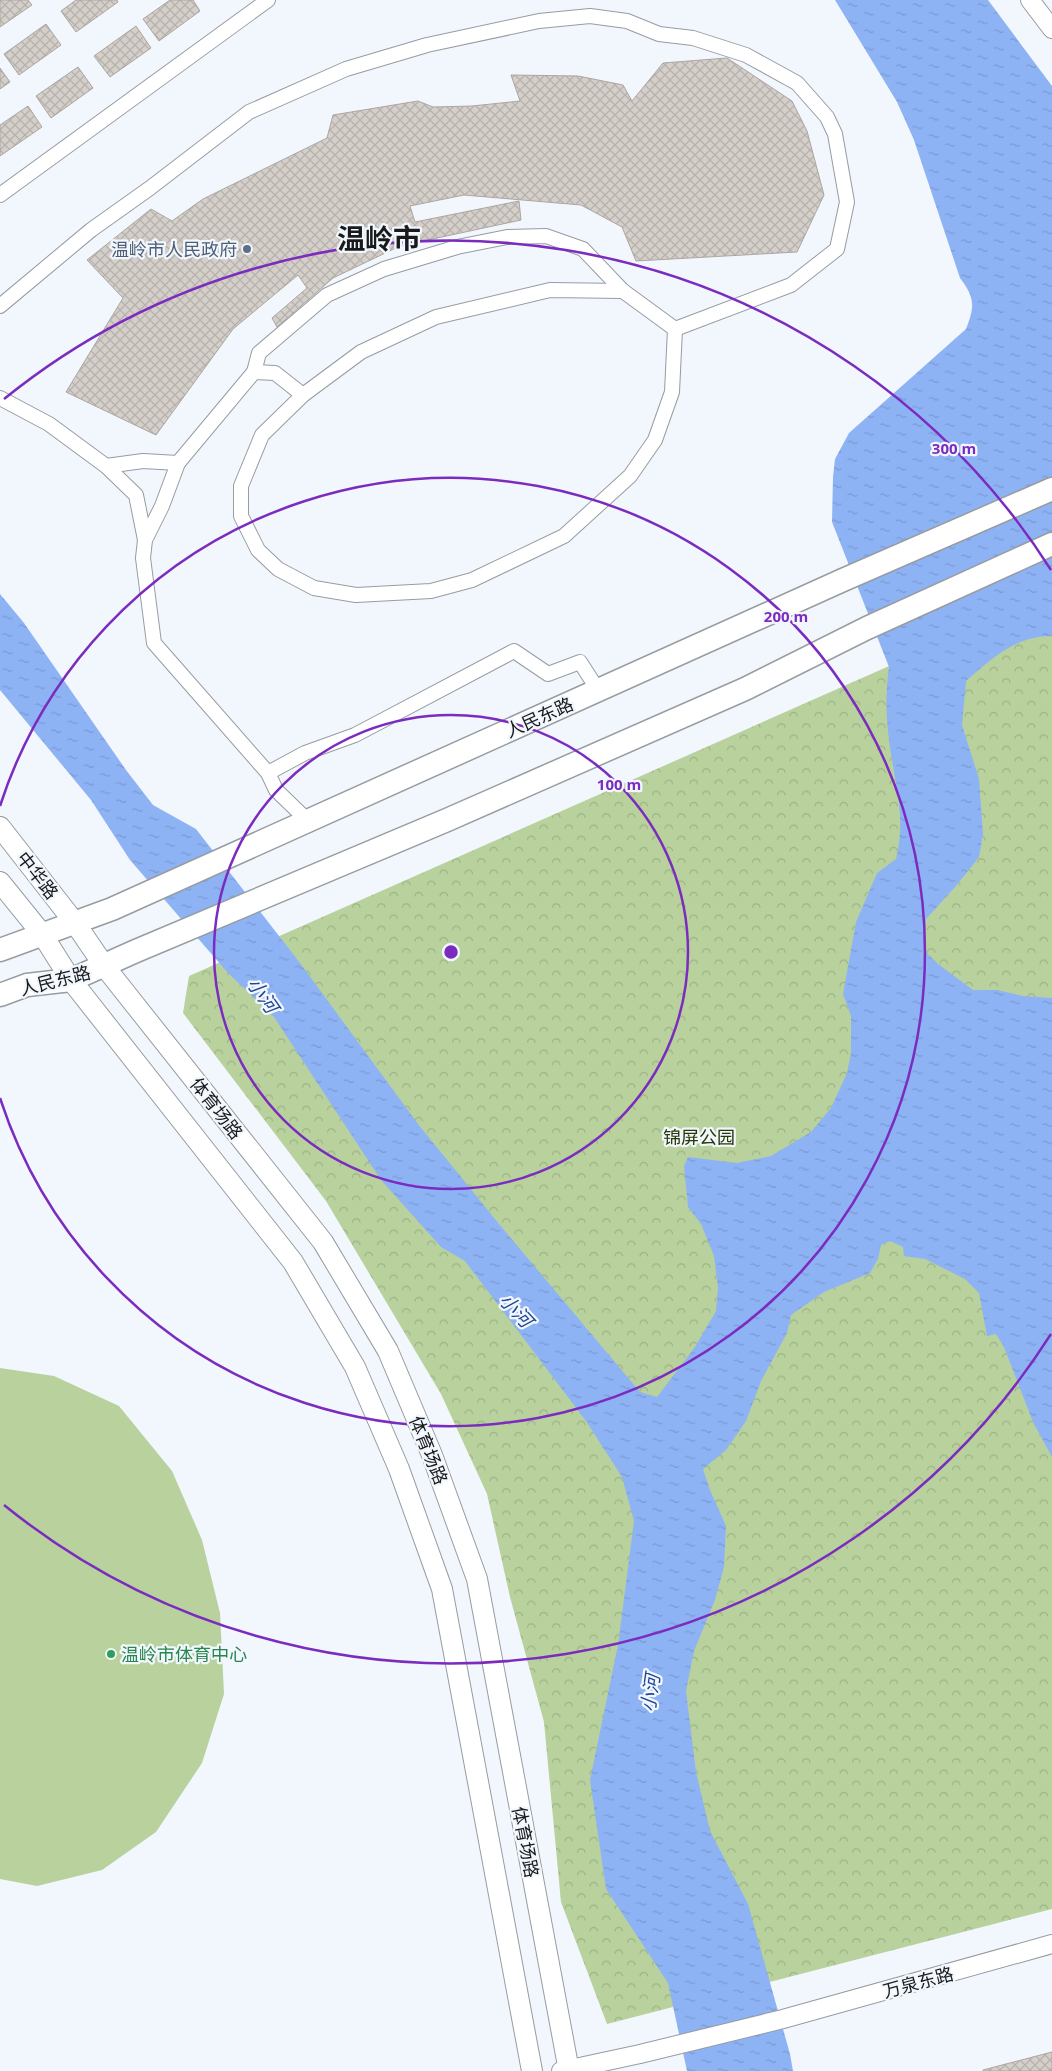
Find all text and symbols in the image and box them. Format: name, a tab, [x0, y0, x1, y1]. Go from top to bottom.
district label: 温岭市	[337, 219, 421, 257]
place label: 温岭市人民政府	[111, 237, 237, 261]
marker: 温岭市人民政府	[241, 243, 253, 255]
text: 300 m	[932, 438, 976, 458]
text: 200 m	[764, 606, 808, 626]
street label: 人民东路	[501, 691, 577, 743]
text: 100 m	[597, 774, 641, 794]
street label: 中华路	[12, 846, 64, 904]
centre of rings	[442, 943, 460, 961]
street label: 人民东路	[17, 960, 93, 1000]
water label: 小河	[241, 972, 287, 1021]
street label: 体育场路	[185, 1072, 249, 1144]
park label: 锦屏公园	[663, 1125, 735, 1149]
water label: 小河	[494, 1287, 541, 1336]
street label: 体育场路	[404, 1412, 454, 1488]
place label: 温岭市体育中心	[121, 1642, 247, 1666]
marker: 温岭市体育中心	[105, 1648, 117, 1660]
water label: 小河	[634, 1668, 666, 1714]
street label: 体育场路	[507, 1804, 545, 1880]
street label: 万泉东路	[880, 1961, 956, 2003]

